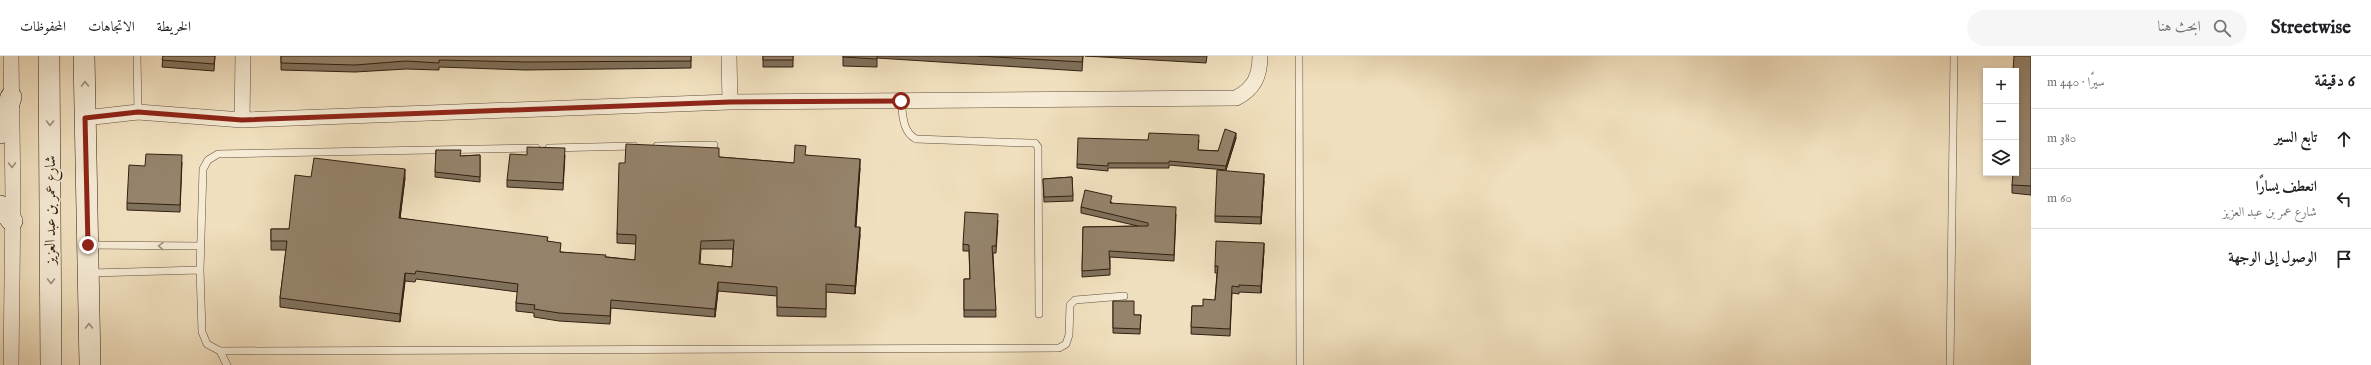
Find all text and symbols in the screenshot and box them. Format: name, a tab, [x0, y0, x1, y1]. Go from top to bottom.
search box	[1967, 10, 2247, 46]
text: Streetwise	[2271, 16, 2351, 40]
text: ابحث هنا	[2158, 17, 2201, 36]
icon: search	[2211, 17, 2233, 39]
text: المحفوظات	[20, 18, 66, 36]
text: الاتجاهات	[88, 18, 135, 36]
text: الخريطة	[157, 18, 191, 36]
map controls	[1983, 68, 2019, 176]
button: +	[1983, 68, 2019, 104]
text: 6 دقيقة	[2314, 71, 2355, 92]
text: سيرًا · 440 m	[2047, 74, 2105, 91]
one-way arrow	[80, 81, 89, 87]
route start	[892, 92, 910, 110]
button: −	[1983, 104, 2019, 140]
one-way arrow	[46, 120, 54, 126]
text: تابع السير	[2275, 128, 2317, 147]
icon: ahead	[2333, 128, 2355, 150]
text: 380 m	[2047, 130, 2076, 147]
button: layers	[1983, 140, 2019, 176]
street label: شارع عمر بن عبد العزيز	[41, 156, 63, 266]
one-way arrow	[8, 162, 16, 168]
text: انعطف يسارًا	[2255, 177, 2317, 196]
icon: left	[2333, 188, 2355, 210]
text: 60 m	[2047, 190, 2072, 207]
text: شارع عمر بن عبد العزيز	[2223, 204, 2317, 221]
route end	[79, 236, 97, 254]
one-way arrow	[158, 242, 164, 250]
text: الوصول إلى الوجهة	[2228, 248, 2317, 267]
icon: arrive	[2333, 248, 2355, 270]
one-way arrow	[47, 278, 55, 284]
one-way arrow	[85, 323, 94, 329]

